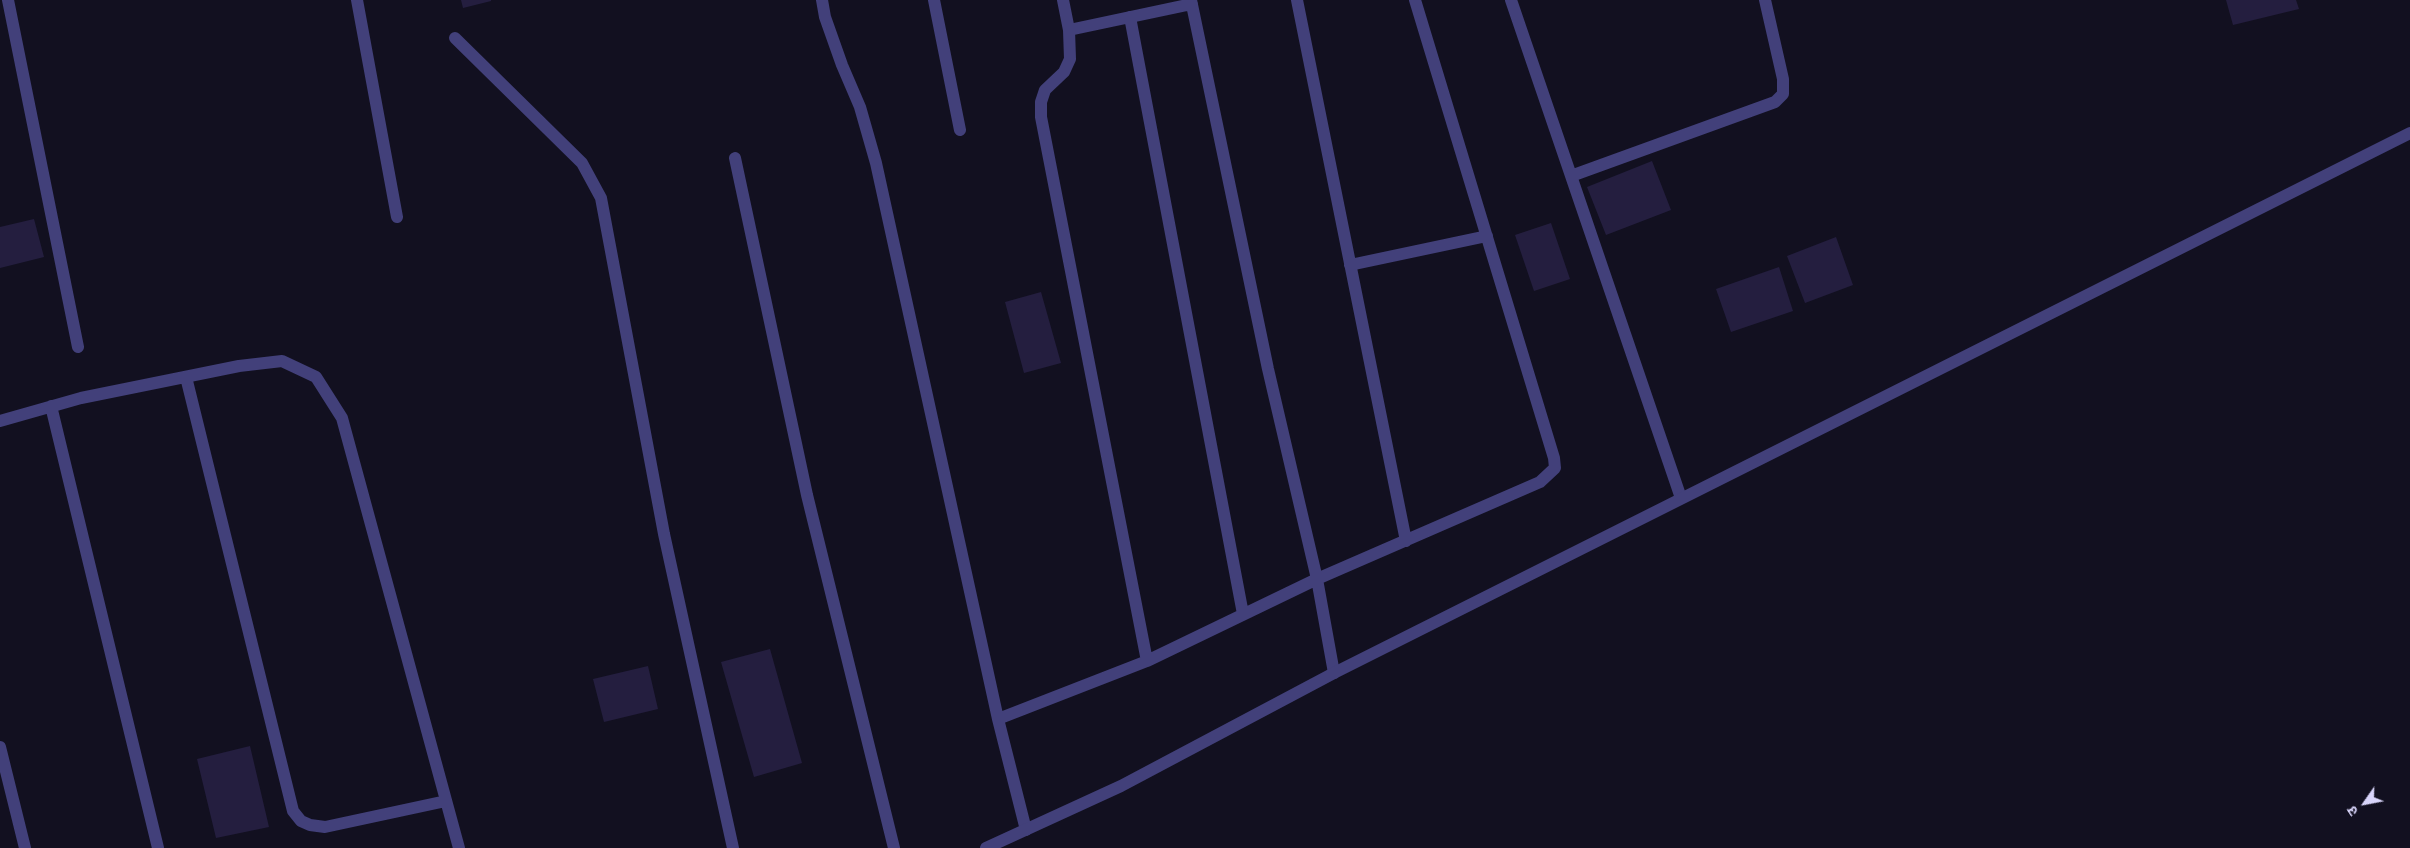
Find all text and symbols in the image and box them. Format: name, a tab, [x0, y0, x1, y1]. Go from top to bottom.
north arrow	[2340, 778, 2390, 828]
text: उ	[2343, 803, 2361, 820]

